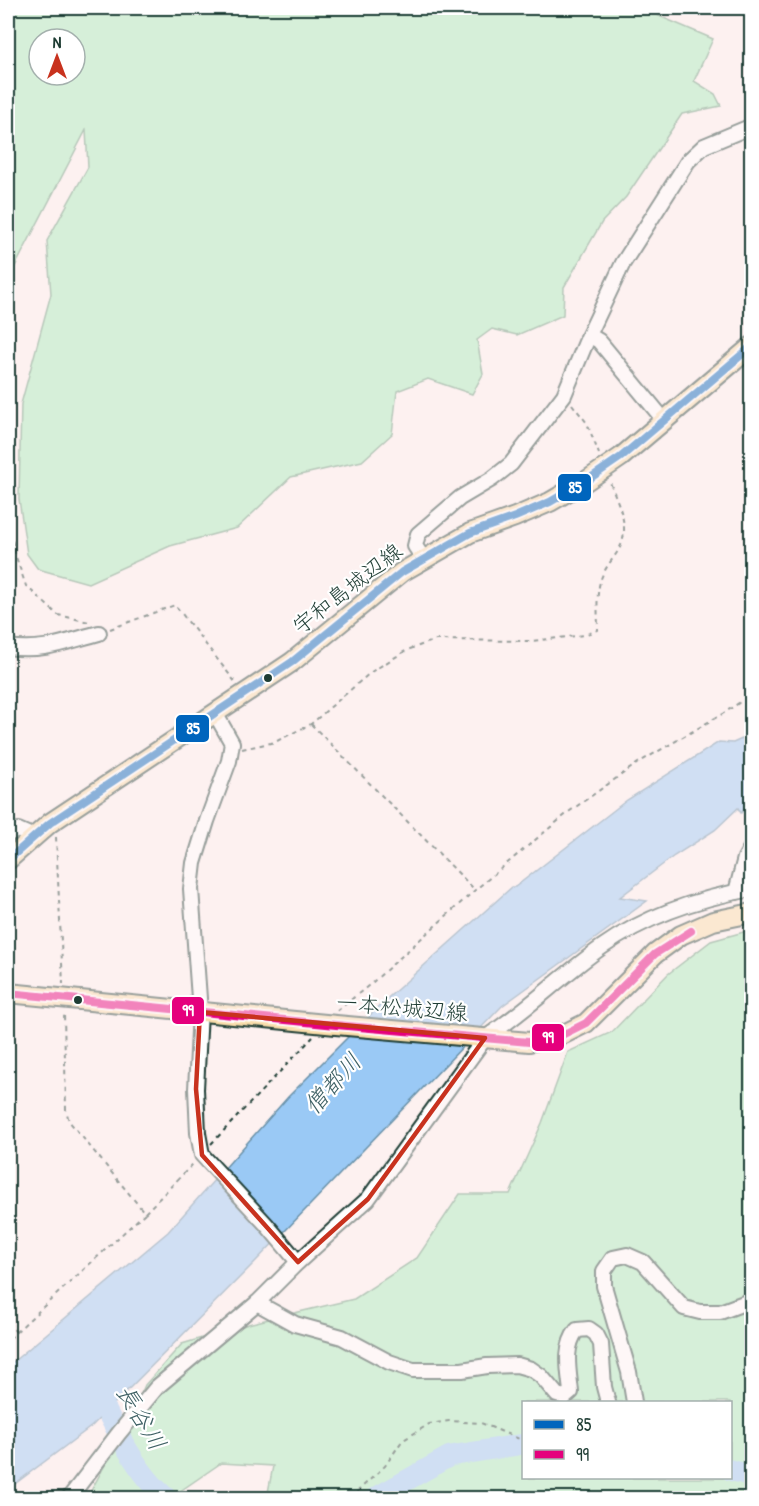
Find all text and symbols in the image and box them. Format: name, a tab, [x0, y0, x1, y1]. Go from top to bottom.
north arrow	[27, 27, 87, 87]
text: N	[53, 31, 62, 53]
line badge: 85	[557, 473, 592, 502]
text: 85	[568, 476, 582, 498]
street label: 宇和島城辺線	[286, 536, 408, 640]
unlabelled marker	[262, 672, 274, 684]
line badge: 85	[175, 714, 210, 743]
text: 85	[186, 717, 200, 739]
street label: 一本松城辺線	[335, 986, 469, 1028]
unlabelled marker	[72, 994, 84, 1006]
line badge: 99	[171, 996, 205, 1025]
text: 99	[182, 999, 194, 1021]
line badge: 99	[531, 1023, 565, 1052]
text: 99	[542, 1026, 554, 1048]
water label: 僧都川	[296, 1046, 368, 1120]
water label: 長谷川	[110, 1378, 174, 1456]
legend	[522, 1401, 732, 1479]
text: 85	[576, 1412, 592, 1437]
text: 99	[576, 1442, 590, 1467]

